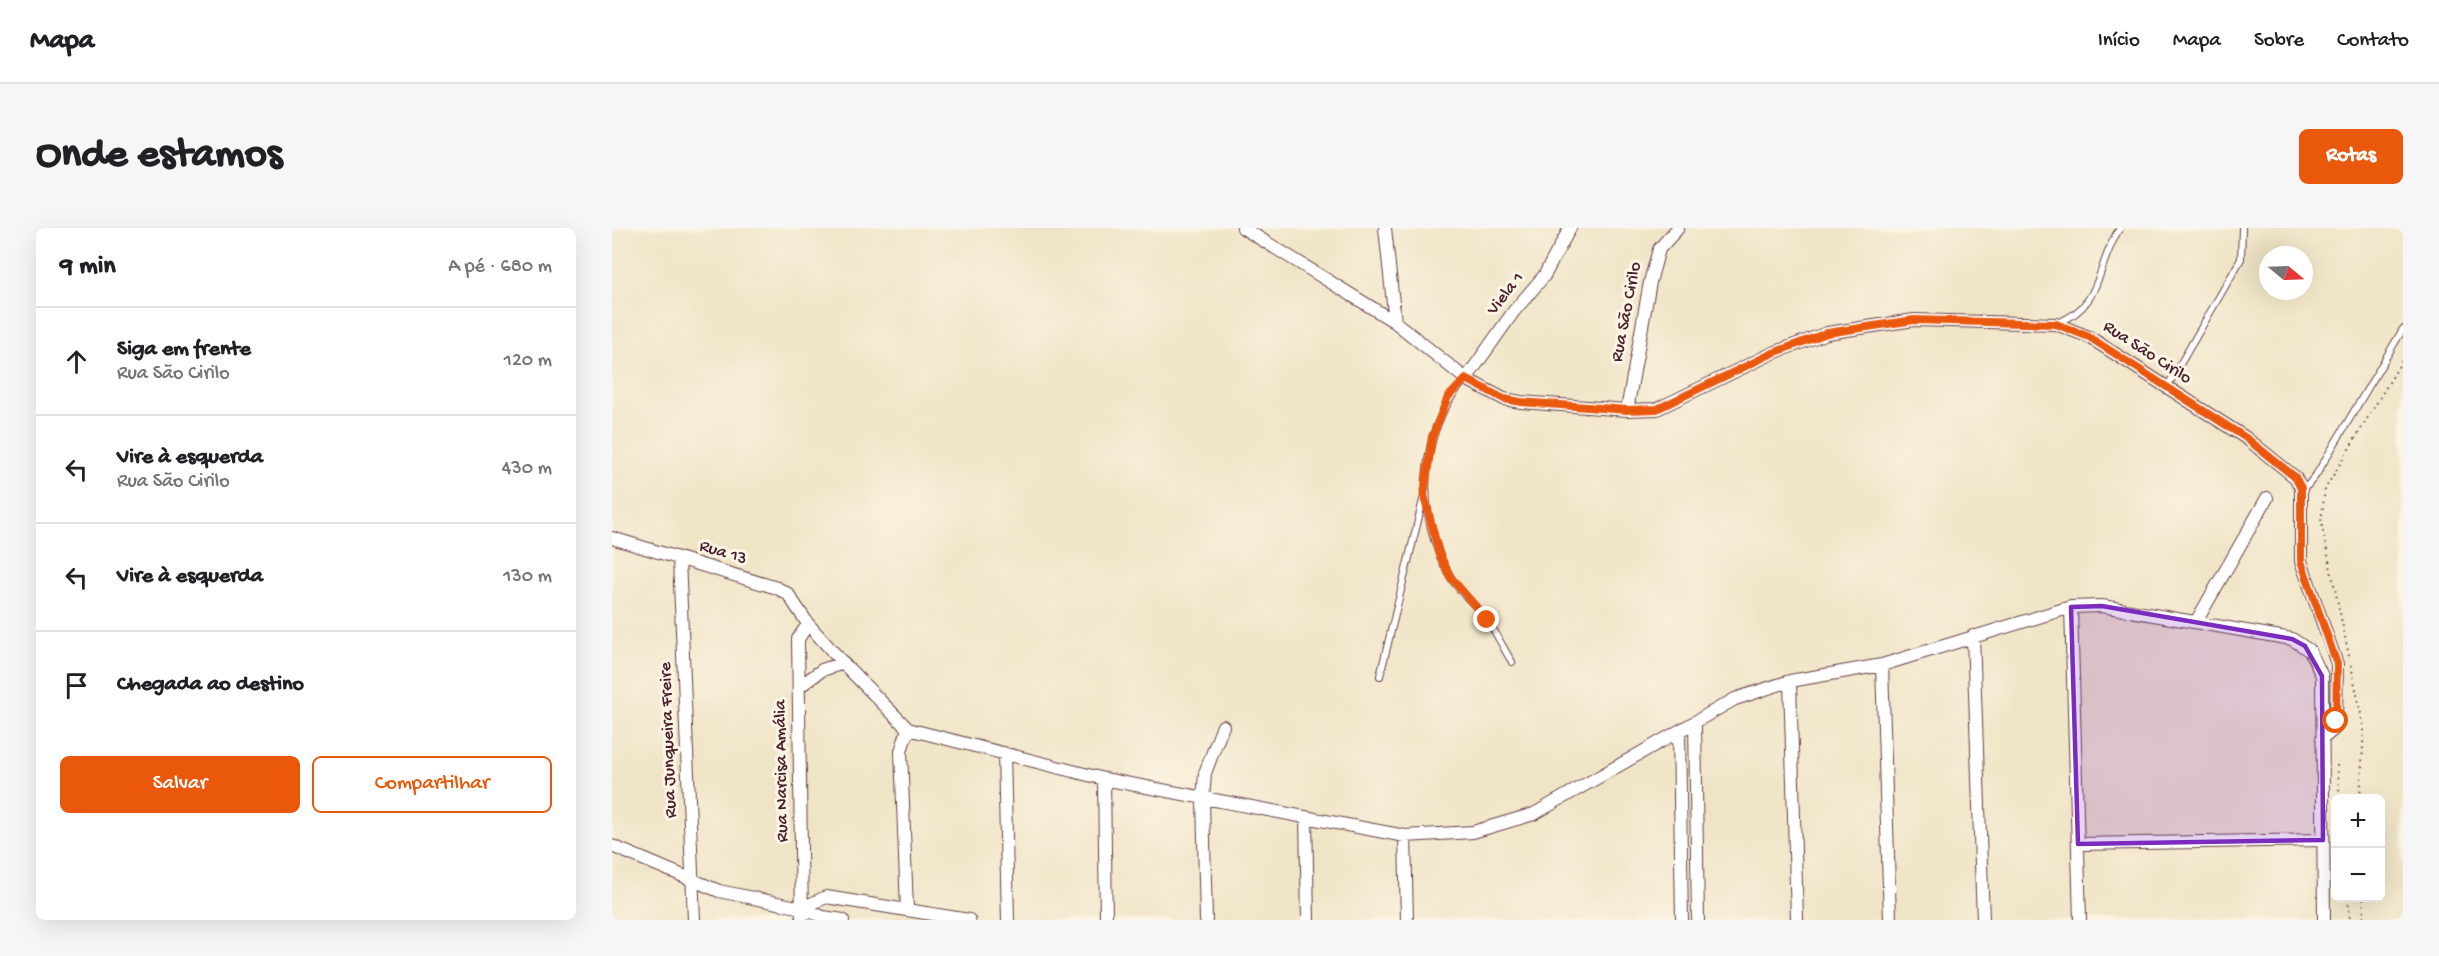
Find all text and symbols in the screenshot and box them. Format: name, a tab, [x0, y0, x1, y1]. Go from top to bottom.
text: Mapa	[30, 25, 94, 58]
text: Início	[2098, 29, 2140, 54]
text: Mapa	[2173, 29, 2221, 54]
text: Sobre	[2254, 29, 2304, 54]
text: Contato	[2337, 29, 2409, 54]
button: Rotas	[2299, 129, 2403, 184]
text: Onde estamos	[36, 132, 282, 181]
north arrow	[2259, 246, 2313, 300]
text: 9 min	[60, 252, 116, 283]
text: A pé · 680 m	[448, 256, 552, 279]
street label: Rua São Cirilo	[1607, 260, 1647, 364]
street label: Viela 1	[1482, 268, 1529, 320]
street label: Rua São Cirilo	[2099, 317, 2195, 389]
text: Siga em frente	[117, 337, 251, 363]
icon: ahead	[60, 345, 93, 378]
text: 120 m	[504, 350, 552, 373]
text: Rua São Cirilo	[117, 363, 230, 386]
text: Vire à esquerda	[117, 445, 263, 471]
icon: left	[60, 453, 93, 486]
text: 430 m	[502, 458, 552, 481]
text: Rua São Cirilo	[117, 471, 230, 494]
street label: Rua 13	[697, 536, 749, 570]
icon: left	[60, 561, 93, 594]
text: Vire à esquerda	[117, 564, 263, 590]
text: 130 m	[503, 566, 552, 589]
route end	[1473, 606, 1499, 632]
street label: Rua Junqueira Freire	[656, 661, 682, 818]
icon: arrive	[60, 669, 93, 702]
text: Chegada ao destino	[117, 672, 304, 698]
street label: Rua Narcisa Amália	[770, 699, 794, 842]
route start	[2322, 707, 2348, 733]
button: Salvar	[60, 756, 300, 813]
button: Compartilhar	[312, 756, 552, 813]
map controls	[2331, 794, 2385, 902]
button: +	[2331, 794, 2385, 848]
button: −	[2331, 848, 2385, 902]

